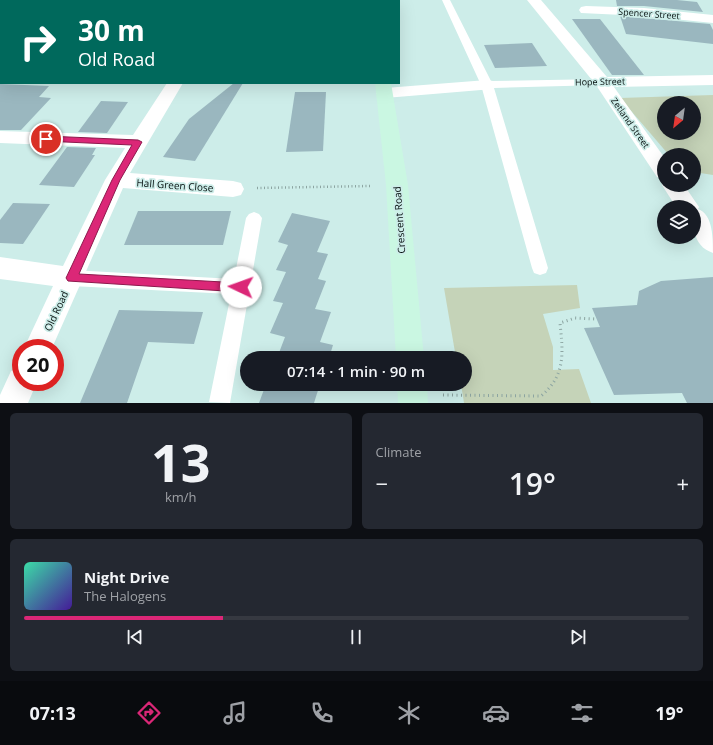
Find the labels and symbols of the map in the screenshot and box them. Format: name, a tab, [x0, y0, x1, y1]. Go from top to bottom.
street label: Spencer Street	[618, 5, 680, 22]
street label: Hope Street	[575, 75, 625, 88]
street label: Zetland Street	[608, 95, 653, 151]
north arrow	[657, 96, 701, 140]
pin	[29, 122, 63, 156]
street label: Hall Green Close	[136, 175, 214, 195]
street label: Crescent Road	[390, 186, 408, 254]
position arrow	[220, 266, 262, 308]
street label: Old Road	[41, 289, 71, 333]
speed limit sign: 20	[12, 339, 64, 391]

